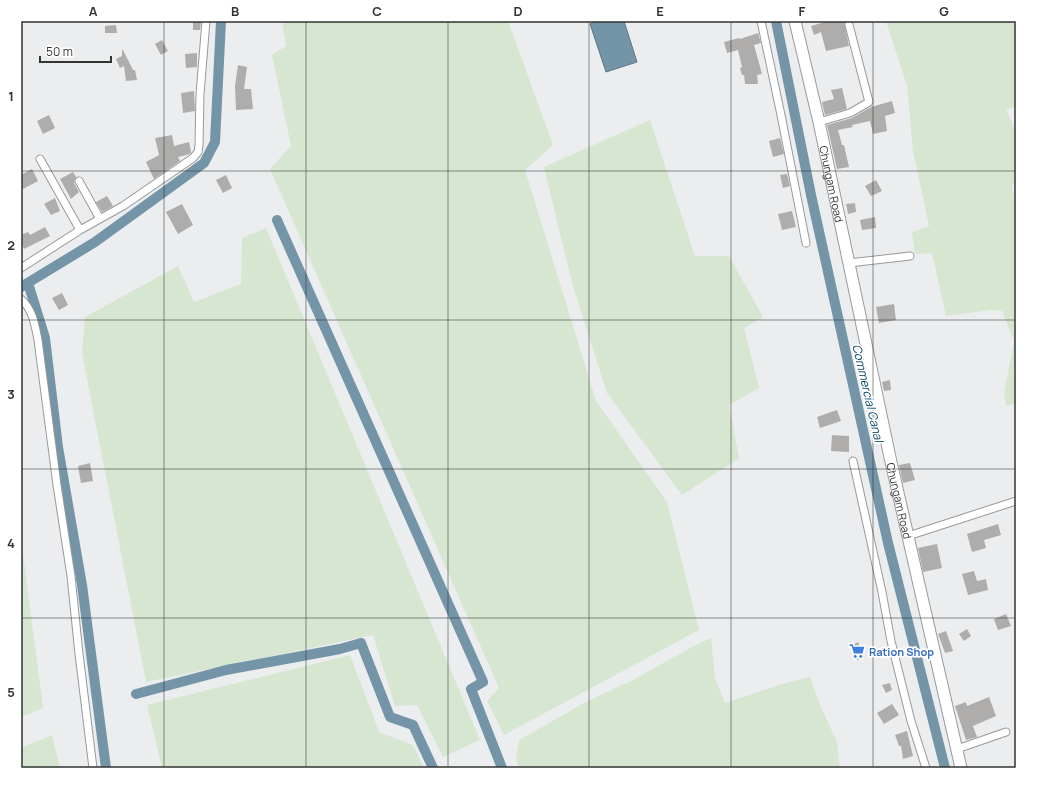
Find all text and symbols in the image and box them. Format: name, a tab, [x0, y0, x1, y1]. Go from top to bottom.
text: A	[89, 2, 98, 20]
text: B	[231, 2, 239, 20]
text: C	[372, 2, 382, 20]
text: D	[513, 2, 523, 20]
text: E	[656, 2, 664, 20]
text: F	[799, 2, 806, 20]
text: G	[939, 2, 949, 20]
scale bar	[40, 38, 111, 64]
text: 50 m	[46, 43, 73, 60]
text: 1	[8, 87, 14, 105]
street label: Chungam Road	[817, 144, 847, 223]
text: 2	[7, 236, 15, 254]
water label: Commercial Canal	[848, 342, 888, 446]
text: 3	[7, 385, 15, 403]
street label: Chungam Road	[884, 461, 916, 540]
text: 4	[7, 534, 15, 552]
supermarket icon: Ration Shop	[848, 642, 866, 660]
place label: Ration Shop	[869, 644, 934, 659]
text: 5	[7, 683, 15, 701]

